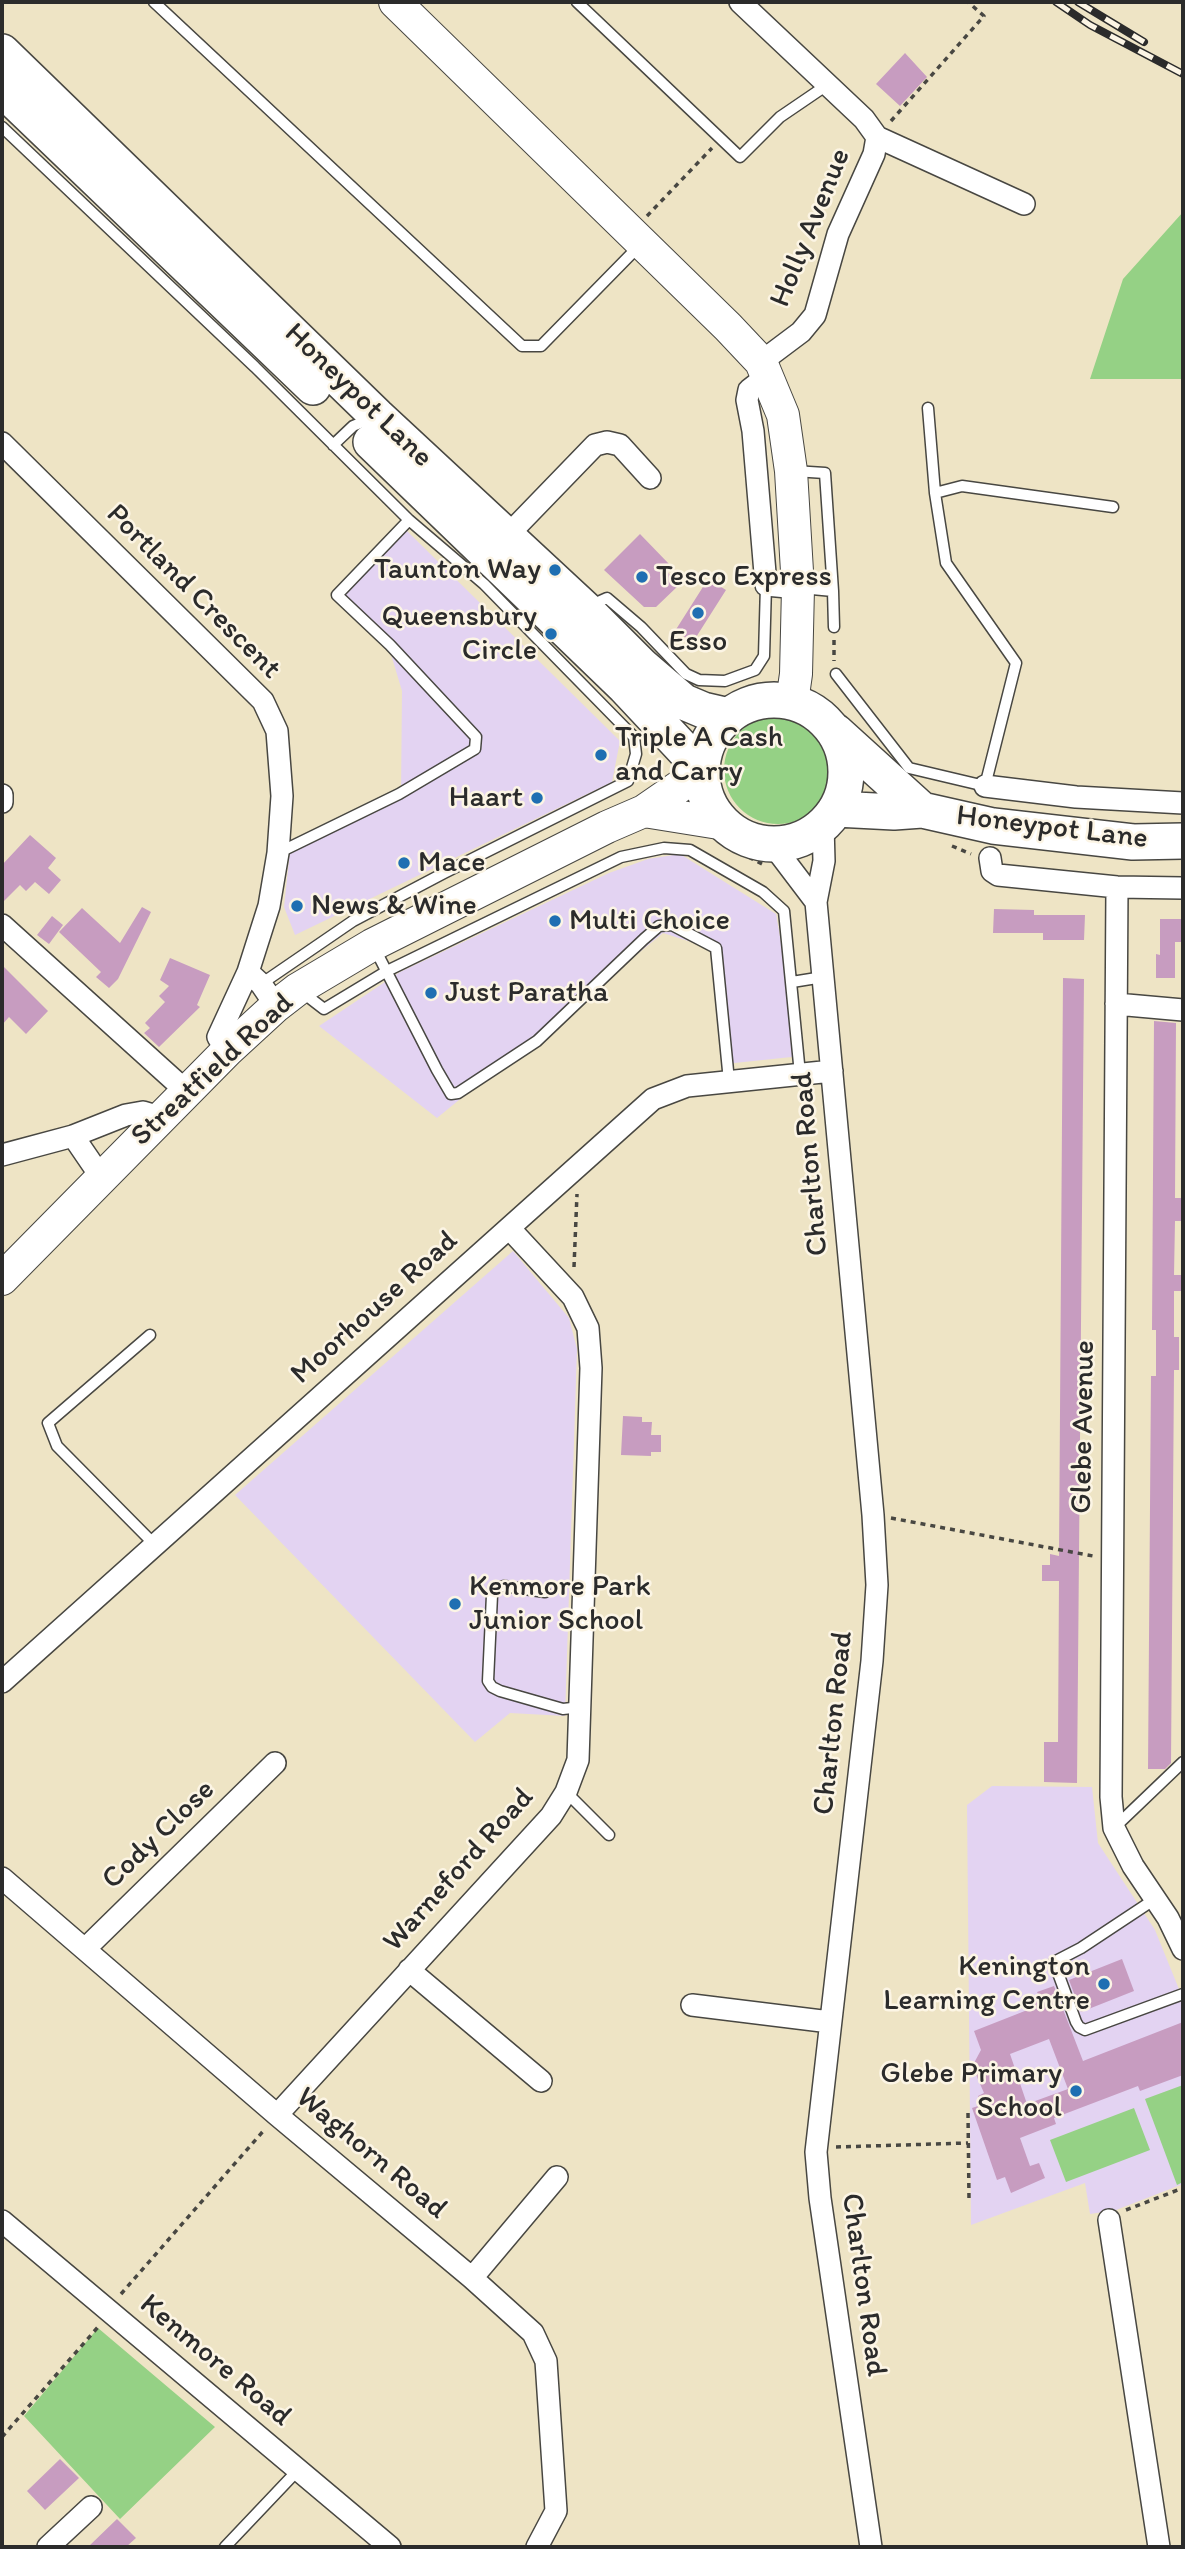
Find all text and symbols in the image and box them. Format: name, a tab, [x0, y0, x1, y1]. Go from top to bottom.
street label: Holly Avenue	[763, 143, 859, 313]
street label: Honeypot Lane	[276, 316, 440, 476]
street label: Portland Crescent	[98, 497, 288, 687]
place label: Taunton Way	[374, 552, 541, 588]
place label: Tesco Express	[656, 559, 832, 595]
marker: Taunton Way	[547, 562, 563, 578]
marker: Tesco Express	[634, 569, 650, 585]
place label: Queensbury Circle	[381, 599, 537, 670]
marker: Esso	[690, 605, 706, 621]
place label: Esso	[669, 624, 727, 660]
marker: Queensbury Circle	[543, 626, 559, 642]
place label: Triple A Cash and Carry	[615, 720, 783, 790]
marker: Triple A Cash and Carry	[593, 747, 609, 763]
place label: Haart	[449, 780, 523, 816]
marker: Haart	[529, 790, 545, 806]
street label: Honeypot Lane	[954, 798, 1150, 858]
place label: Mace	[418, 845, 486, 881]
marker: Mace	[396, 855, 412, 871]
place label: News & Wine	[311, 888, 477, 924]
marker: News & Wine	[289, 898, 305, 914]
place label: Multi Choice	[569, 903, 730, 939]
marker: Multi Choice	[547, 913, 563, 929]
place label: Just Paratha	[445, 975, 609, 1011]
street label: Streatfield Road	[124, 985, 302, 1155]
marker: Just Paratha	[423, 985, 439, 1001]
street label: Charlton Road	[785, 1070, 837, 1258]
street label: Moorhouse Road	[284, 1224, 466, 1392]
street label: Glebe Avenue	[1064, 1340, 1104, 1514]
place label: Kenmore Park Junior School	[469, 1569, 651, 1640]
marker: Kenmore Park Junior School	[447, 1596, 463, 1612]
street label: Charlton Road	[806, 1629, 862, 1817]
street label: Cody Close	[95, 1772, 223, 1898]
street label: Warneford Road	[376, 1781, 542, 1959]
place label: Kenington Learning Centre	[883, 1949, 1090, 2020]
marker: Kenington Learning Centre	[1096, 1976, 1112, 1992]
place label: Glebe Primary School	[880, 2056, 1062, 2126]
street label: Waghorn Road	[288, 2080, 454, 2228]
marker: Glebe Primary School	[1068, 2083, 1084, 2099]
street label: Charlton Road	[832, 2191, 894, 2379]
street label: Kenmore Road	[132, 2287, 298, 2435]

